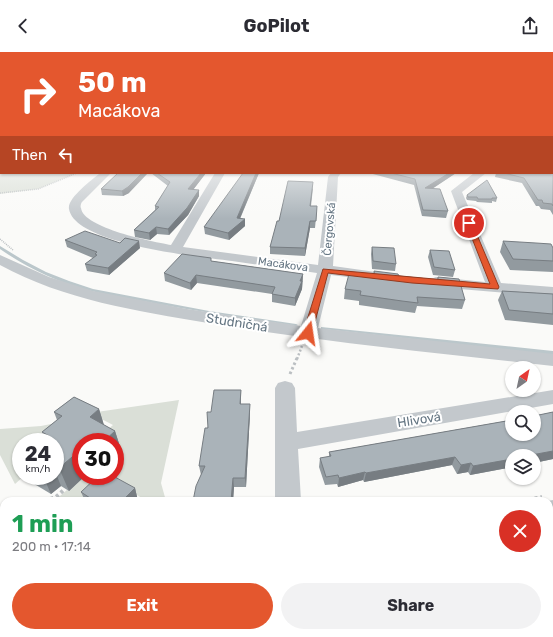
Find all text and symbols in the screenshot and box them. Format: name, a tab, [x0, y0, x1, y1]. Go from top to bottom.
icon: back	[12, 15, 34, 37]
text: GoPilot	[244, 15, 309, 37]
icon: share	[519, 15, 541, 37]
text: 50 m	[78, 66, 147, 99]
icon: right	[12, 68, 64, 120]
text: Macákova	[78, 100, 161, 122]
icon: left	[55, 144, 77, 166]
text: Then	[12, 146, 47, 164]
street label: Čergovská	[321, 202, 338, 256]
pin	[452, 206, 486, 240]
icon: arrive	[458, 212, 480, 234]
street label: Macákova	[257, 255, 309, 274]
street label: Studničná	[205, 310, 269, 335]
position arrow	[287, 312, 329, 354]
north arrow	[505, 361, 541, 397]
map controls	[505, 361, 541, 485]
button: search	[505, 405, 541, 441]
street label: Hlivová	[396, 409, 442, 430]
speed limit sign: 30	[72, 433, 124, 485]
text: 24	[25, 442, 51, 466]
button: layers	[505, 449, 541, 485]
text: km/h	[26, 463, 50, 475]
text: 1 min	[12, 510, 73, 538]
button: close	[499, 510, 541, 552]
text: 200 m · 17:14	[12, 539, 91, 554]
button: Exit	[12, 583, 273, 629]
button: Share	[281, 583, 541, 629]

